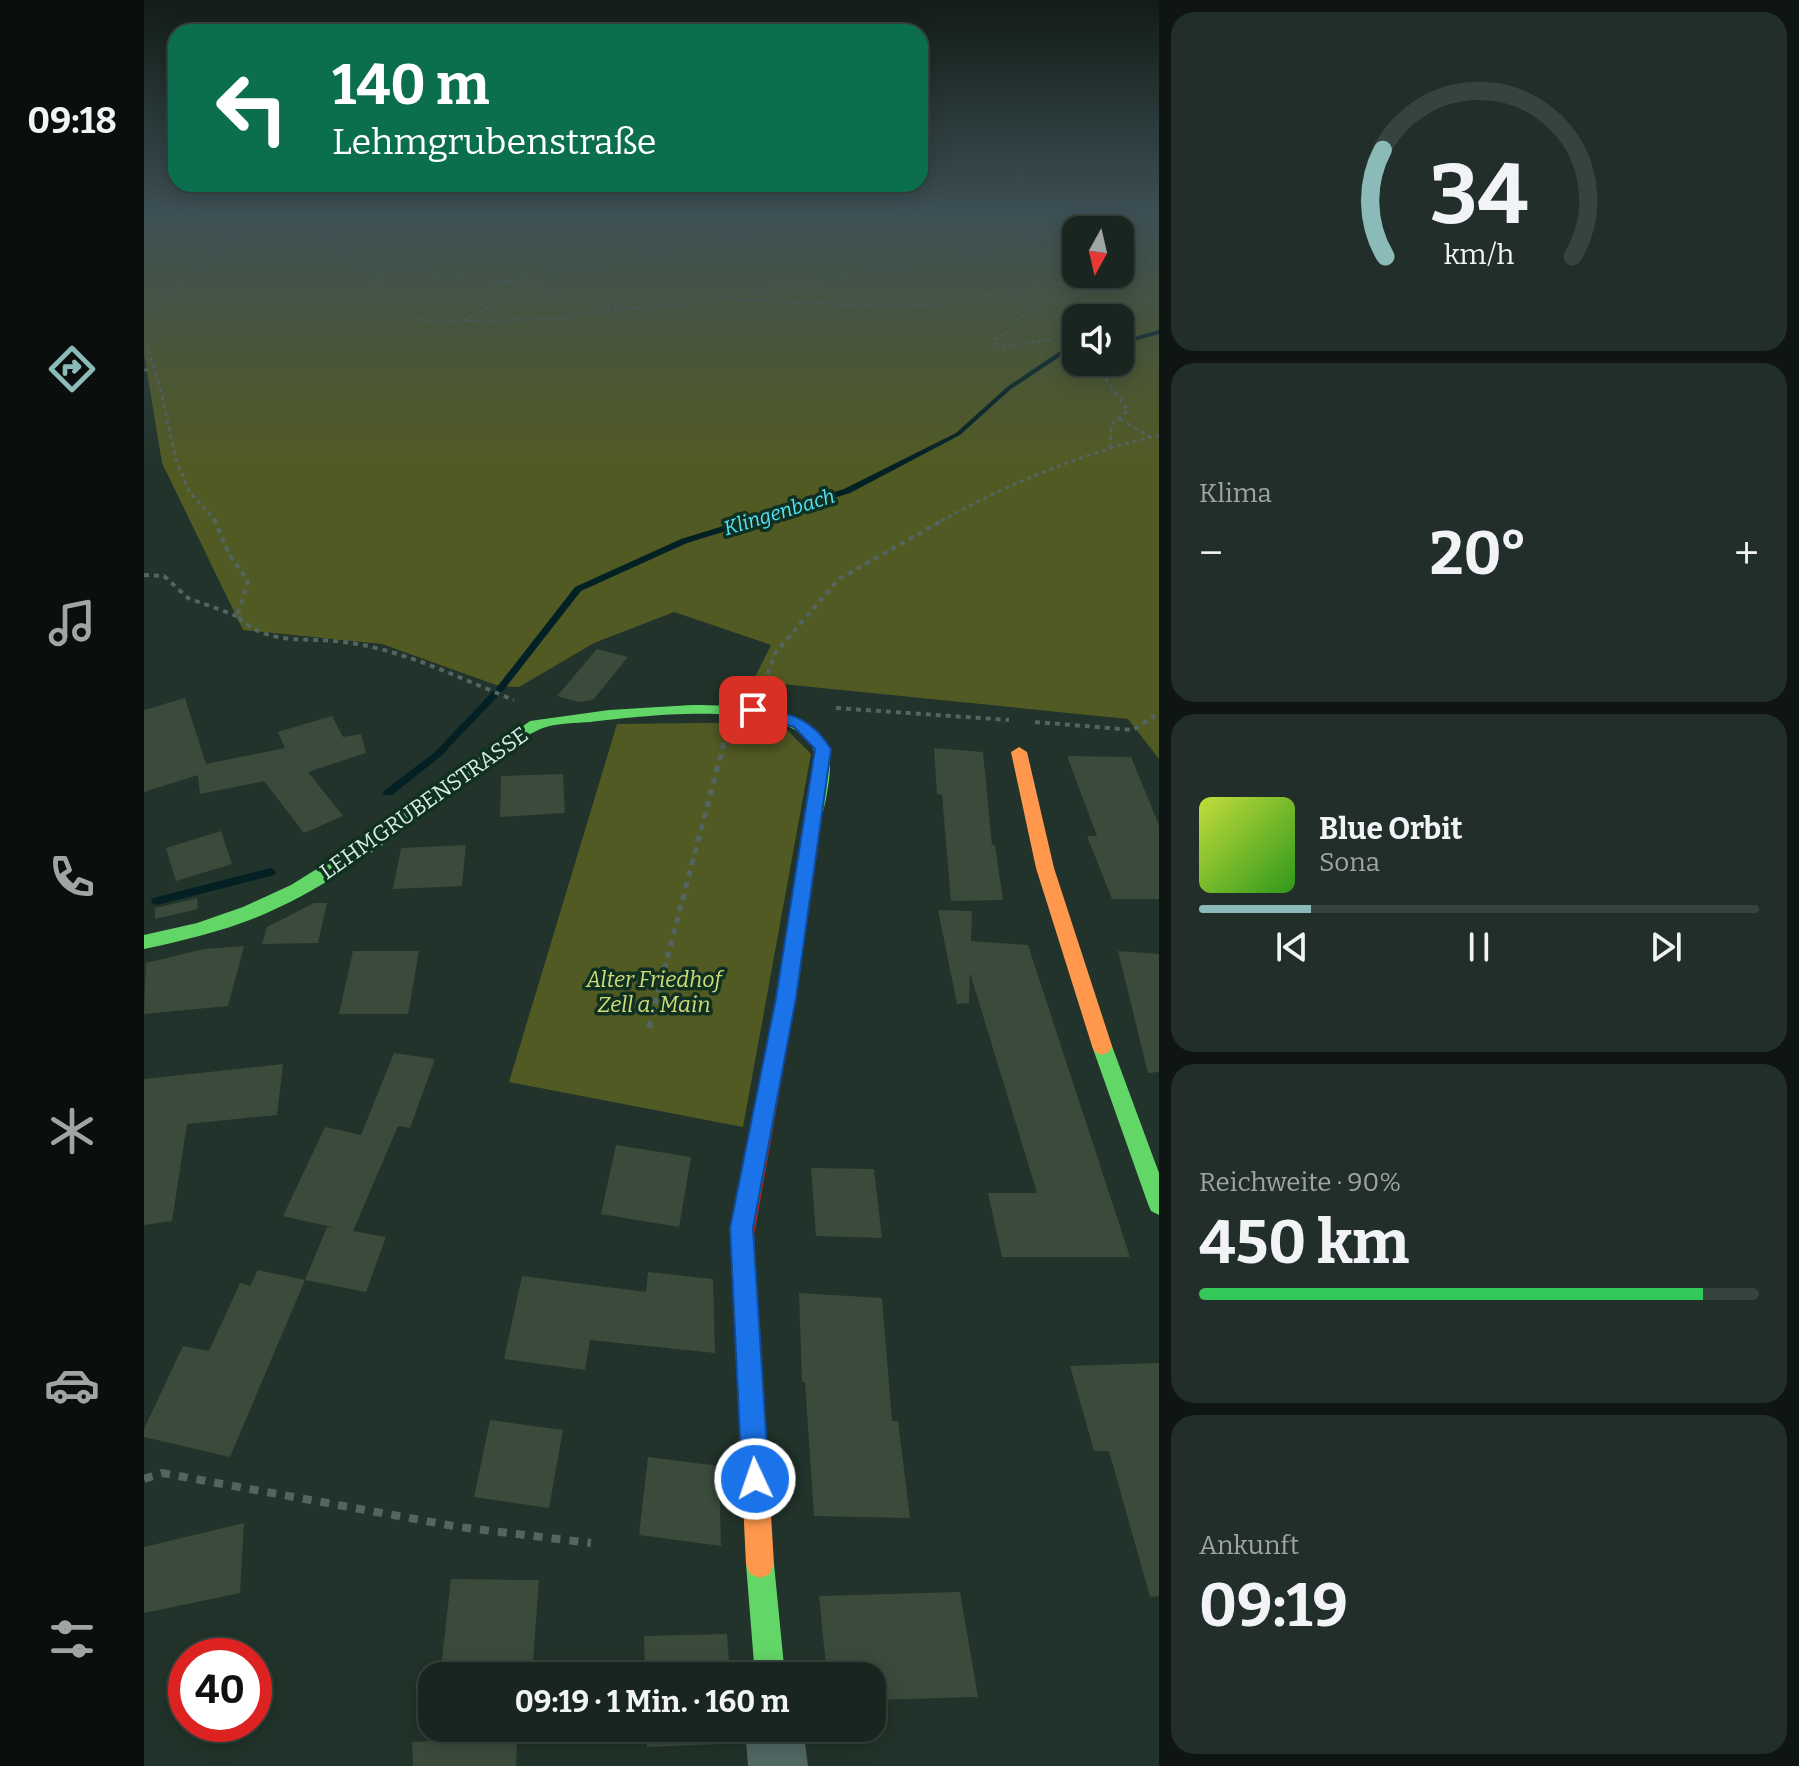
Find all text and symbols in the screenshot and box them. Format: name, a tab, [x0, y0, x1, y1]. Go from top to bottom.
text: 140 m	[332, 52, 489, 119]
icon: left	[200, 56, 304, 160]
text: 09:18	[27, 99, 117, 143]
text: Lehmgrubenstraße	[332, 120, 656, 164]
text: 34	[1430, 145, 1528, 245]
north arrow	[1062, 216, 1134, 288]
map controls	[1062, 216, 1134, 376]
text: km/h	[1444, 238, 1515, 273]
button: sound	[1062, 304, 1134, 376]
icon: directions	[44, 341, 100, 397]
text: Klima	[1199, 478, 1272, 509]
water label: Klingenbach	[721, 484, 837, 540]
text: 20°	[1430, 518, 1527, 590]
text: −	[1199, 527, 1223, 580]
text: +	[1734, 527, 1759, 580]
icon: music	[44, 595, 100, 651]
pin	[719, 676, 787, 744]
icon: arrive	[731, 688, 775, 732]
street label: LEHMGRUBENSTRASSE	[315, 721, 533, 885]
text: Blue Orbit	[1319, 811, 1463, 847]
text: Sona	[1319, 847, 1380, 878]
icon: phone	[44, 849, 100, 905]
icon: previous	[1270, 925, 1314, 969]
icon: pause	[1457, 925, 1501, 969]
icon: next	[1644, 925, 1688, 969]
park label: Alter Friedhof Zell a. Main	[585, 966, 725, 1018]
icon: climate	[44, 1103, 100, 1159]
text: Reichweite · 90%	[1199, 1167, 1401, 1198]
text: 450 km	[1199, 1207, 1409, 1279]
icon: car	[44, 1357, 100, 1413]
position arrow	[713, 1437, 797, 1521]
text: Ankunft	[1199, 1530, 1299, 1561]
text: 09:19	[1199, 1570, 1348, 1642]
icon: filters	[44, 1611, 100, 1667]
speed limit sign: 40	[168, 1638, 272, 1742]
text: 09:19 · 1 Min. · 160 m	[515, 1684, 789, 1720]

